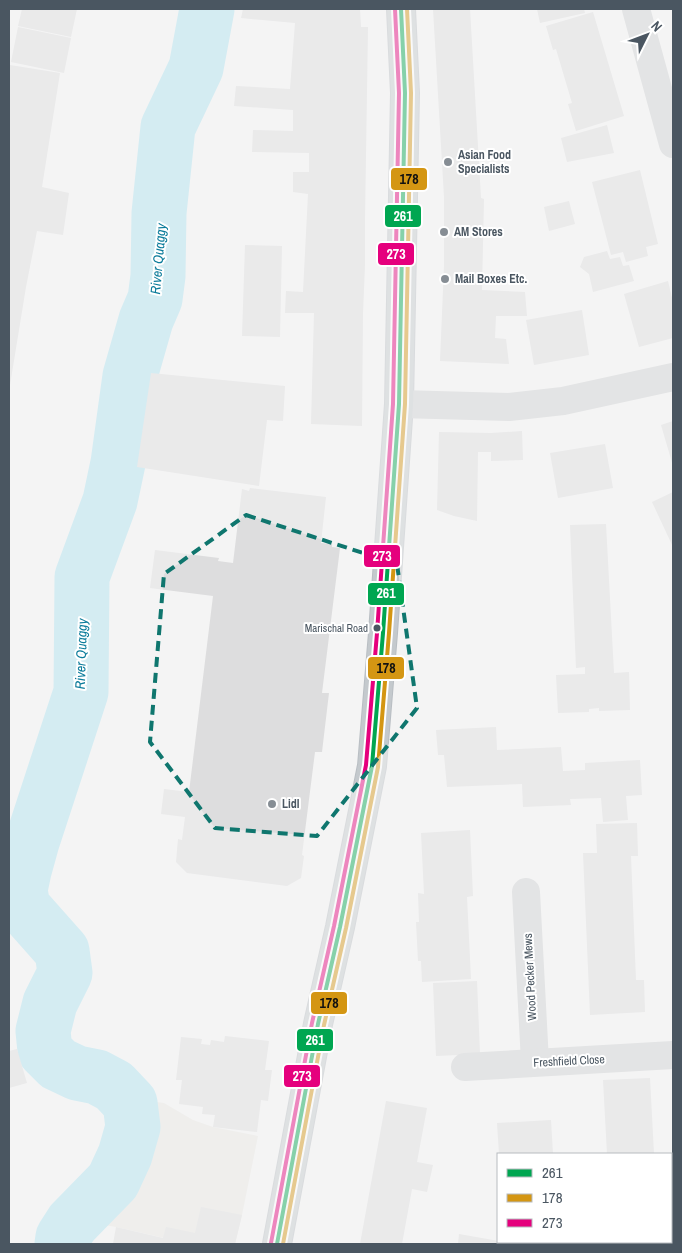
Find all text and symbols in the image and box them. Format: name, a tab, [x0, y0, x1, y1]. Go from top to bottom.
north arrow	[622, 10, 672, 60]
text: N	[647, 17, 666, 35]
place label: Asian Food Specialists	[458, 147, 511, 177]
marker: Asian Food Specialists	[442, 156, 454, 168]
line badge: 178	[390, 167, 428, 191]
text: 178	[399, 170, 419, 188]
line badge: 261	[384, 204, 422, 228]
text: 261	[393, 207, 413, 225]
water label: River Quaggy	[146, 222, 170, 295]
place label: AM Stores	[454, 224, 503, 240]
marker: AM Stores	[438, 226, 450, 238]
line badge: 273	[377, 242, 415, 266]
text: 273	[386, 245, 406, 263]
place label: Mail Boxes Etc.	[455, 271, 527, 287]
marker: Mail Boxes Etc.	[439, 273, 451, 285]
line badge: 273	[363, 544, 401, 568]
text: 273	[372, 547, 392, 565]
line badge: 261	[367, 582, 405, 606]
text: 261	[376, 584, 396, 602]
water label: River Quaggy	[71, 617, 91, 690]
place label: Marischal Road	[305, 621, 368, 635]
marker: Marischal Road	[372, 623, 382, 633]
line badge: 178	[367, 656, 405, 680]
text: 178	[376, 659, 396, 677]
place label: Lidl	[282, 796, 300, 812]
marker: Lidl	[266, 798, 278, 810]
street label: Wood Pecker Mews	[520, 933, 540, 1021]
line badge: 178	[310, 991, 348, 1015]
text: 178	[319, 994, 339, 1012]
line badge: 261	[296, 1028, 334, 1052]
text: 261	[305, 1031, 325, 1049]
street label: Freshfield Close	[533, 1051, 605, 1071]
line badge: 273	[283, 1064, 321, 1088]
text: 273	[292, 1067, 312, 1085]
legend	[497, 1153, 672, 1243]
text: 261	[542, 1162, 563, 1183]
text: 178	[542, 1187, 563, 1208]
text: 273	[542, 1212, 563, 1233]

